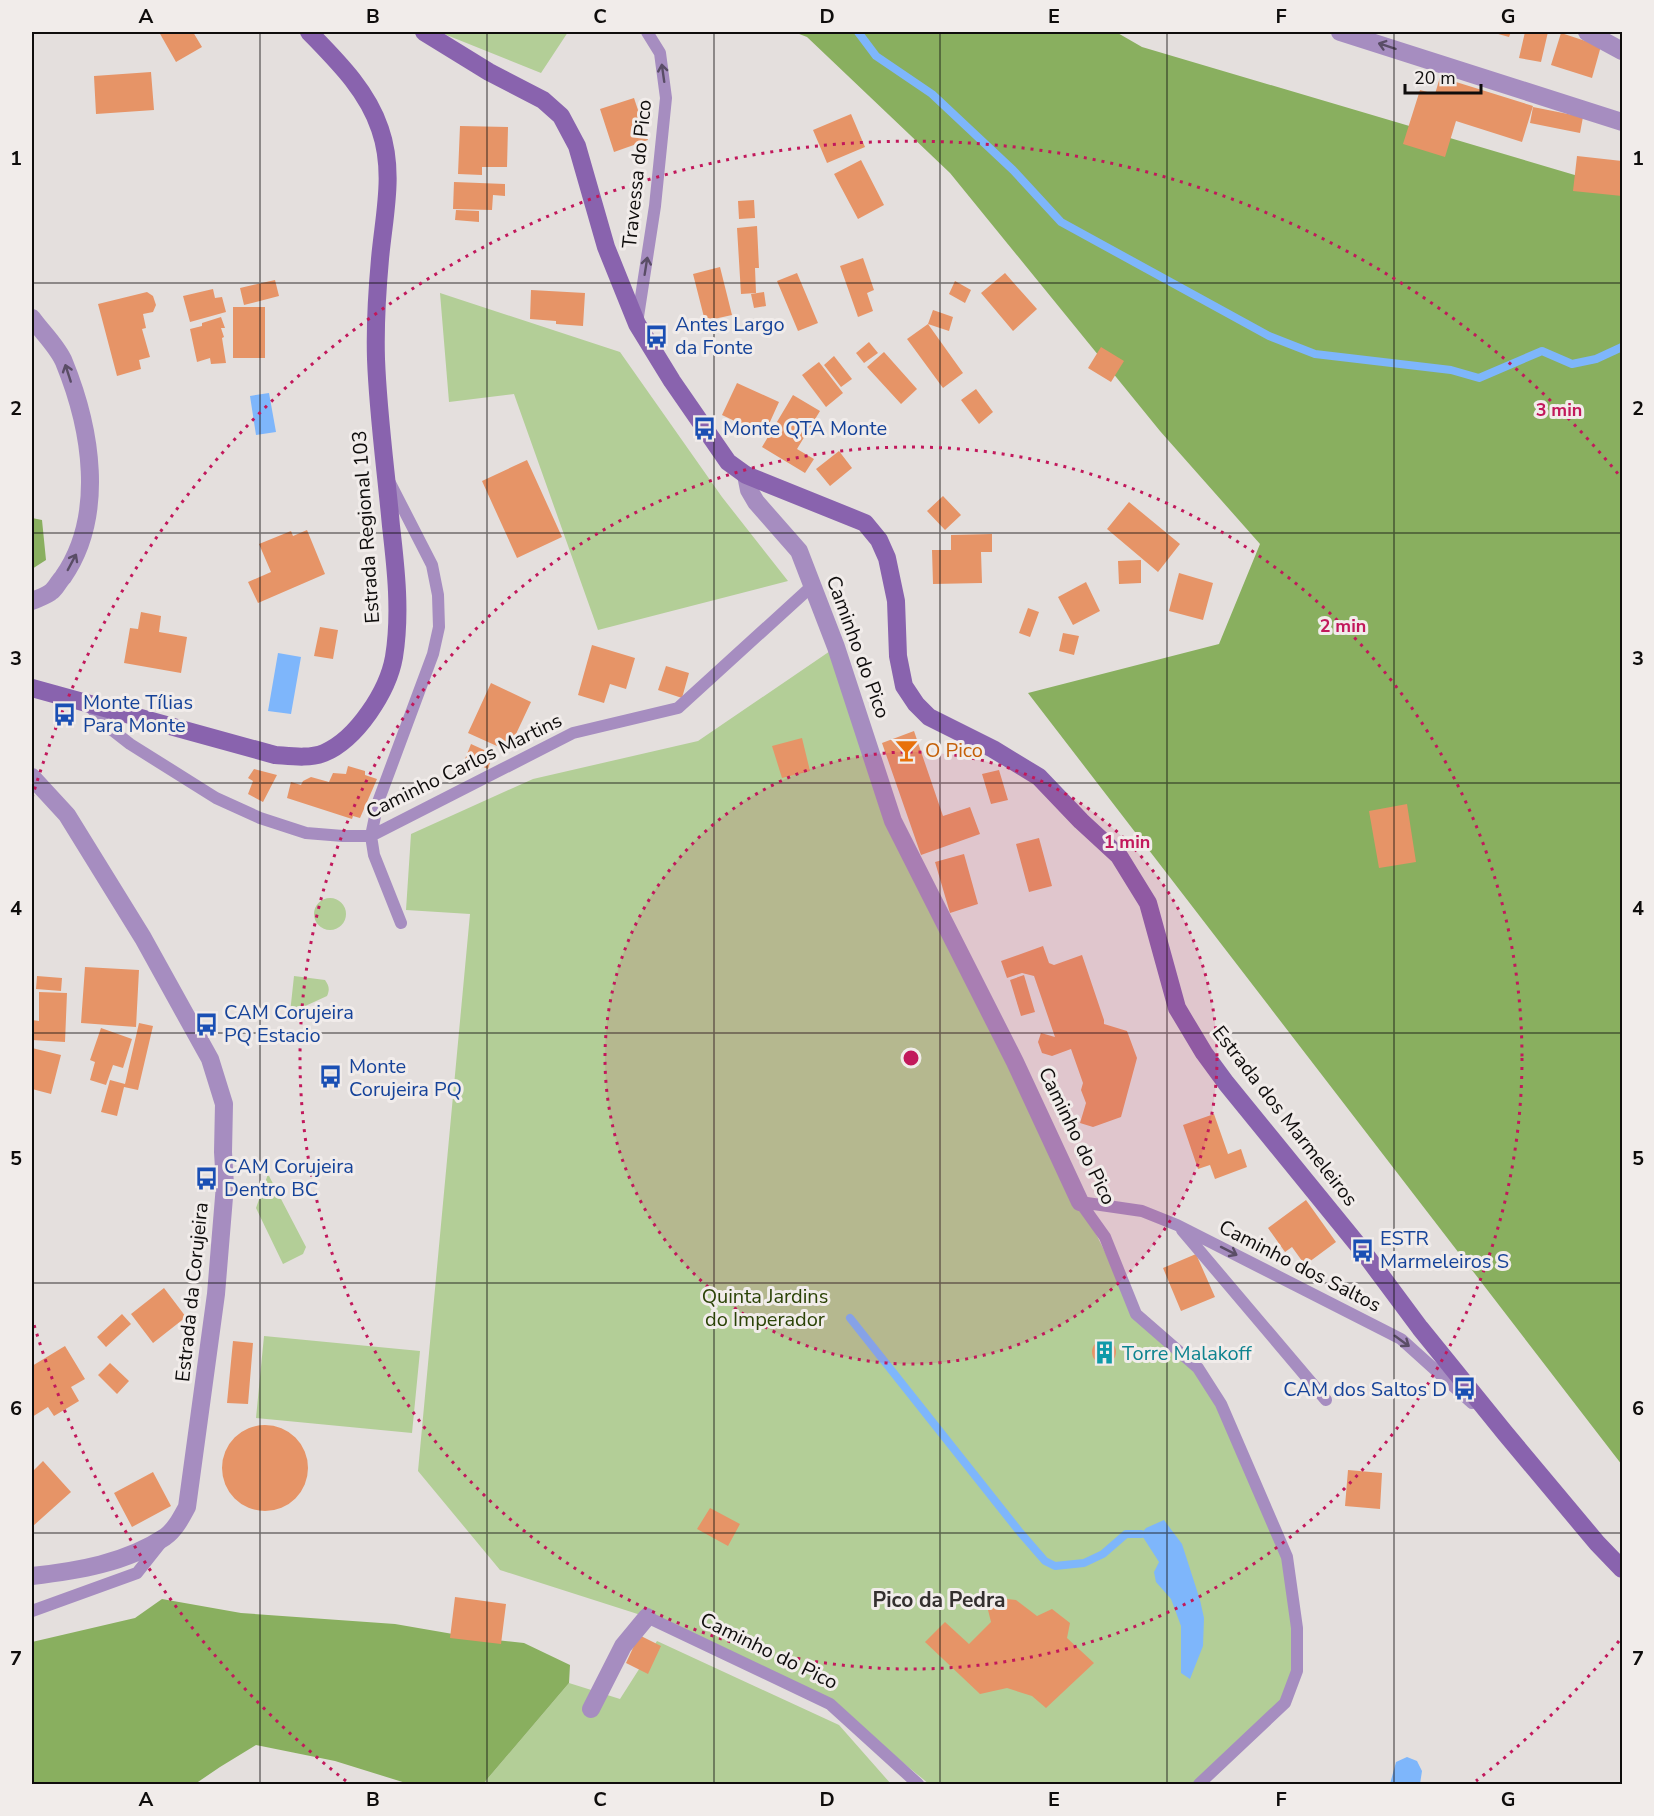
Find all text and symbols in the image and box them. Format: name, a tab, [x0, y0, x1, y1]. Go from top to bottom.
text: A	[139, 3, 154, 30]
text: B	[366, 3, 380, 30]
text: C	[593, 3, 607, 30]
text: D	[819, 3, 835, 30]
text: E	[1048, 3, 1060, 30]
text: F	[1275, 3, 1287, 30]
text: G	[1501, 3, 1515, 30]
one-way arrow	[1378, 40, 1397, 51]
scale bar	[1405, 57, 1482, 95]
one-way arrow	[657, 63, 668, 83]
text: 20 m	[1414, 66, 1456, 90]
street label: Travessa do Pico	[616, 98, 658, 250]
text: 1	[10, 145, 22, 172]
text: 1	[1632, 145, 1644, 172]
one-way arrow	[640, 257, 651, 276]
place label: Antes Largo da Fonte	[675, 311, 785, 361]
bus stop icon: Antes Largo da Fonte	[644, 323, 670, 349]
one-way arrow	[61, 364, 72, 383]
text: 2	[10, 395, 22, 422]
text: 2	[1632, 395, 1644, 422]
text: 3 min	[1536, 398, 1582, 422]
bus stop icon: Monte QTA Monte	[692, 415, 718, 441]
place label: Monte QTA Monte	[723, 415, 887, 442]
street label: Estrada Regional 103	[346, 430, 386, 624]
one-way arrow	[67, 553, 78, 571]
street label: Caminho do Pico	[820, 572, 896, 722]
text: 2 min	[1320, 614, 1366, 638]
text: 3	[10, 645, 22, 672]
text: 3	[1632, 645, 1644, 672]
place label: Monte Tílias Para Monte	[83, 689, 193, 739]
bus stop icon: Monte Tílias Para Monte	[52, 701, 78, 727]
street label: Caminho Carlos Martins	[361, 707, 567, 825]
bar icon: O Pico	[894, 737, 920, 763]
place label: O Pico	[925, 737, 983, 764]
text: 1 min	[1104, 830, 1150, 854]
text: 4	[10, 895, 22, 922]
text: 4	[1632, 895, 1644, 922]
place label: CAM Corujeira PQ Estacio	[224, 999, 354, 1049]
bus stop icon: CAM Corujeira PQ Estacio	[193, 1011, 219, 1037]
street label: Estrada dos Marmeleiros	[1206, 1020, 1364, 1212]
centre of rings	[901, 1048, 921, 1068]
place label: Monte Corujeira PQ	[349, 1053, 462, 1103]
street label: Caminho do Pico	[1032, 1063, 1122, 1209]
bus stop icon: Monte Corujeira PQ	[318, 1064, 344, 1090]
text: 5	[10, 1145, 22, 1172]
text: 5	[1632, 1145, 1644, 1172]
place label: CAM Corujeira Dentro BC	[224, 1153, 354, 1203]
bus stop icon: CAM Corujeira Dentro BC	[193, 1165, 219, 1191]
street label: Estrada da Corujeira	[169, 1201, 215, 1383]
street label: Caminho dos Saltos	[1214, 1213, 1386, 1319]
place label: ESTR Marmeleiros S	[1380, 1225, 1509, 1275]
bus stop icon: ESTR Marmeleiros S	[1349, 1237, 1375, 1263]
one-way arrow	[1220, 1246, 1238, 1257]
park label: Quinta Jardins do Imperador	[702, 1283, 828, 1333]
one-way arrow	[1394, 1334, 1410, 1347]
building icon: Torre Malakoff	[1091, 1340, 1117, 1366]
place label: Torre Malakoff	[1122, 1340, 1252, 1367]
place label: CAM dos Saltos D	[1283, 1376, 1447, 1403]
bus stop icon: CAM dos Saltos D	[1452, 1376, 1478, 1402]
text: 6	[10, 1395, 22, 1422]
text: 6	[1632, 1395, 1644, 1422]
district label: Pico da Pedra	[872, 1586, 1006, 1614]
street label: Caminho do Pico	[696, 1606, 842, 1696]
text: 7	[10, 1645, 22, 1672]
text: 7	[1632, 1645, 1644, 1672]
text: A	[139, 1786, 154, 1813]
text: B	[366, 1786, 380, 1813]
text: C	[593, 1786, 607, 1813]
text: D	[819, 1786, 835, 1813]
text: E	[1048, 1786, 1060, 1813]
text: F	[1275, 1786, 1287, 1813]
text: G	[1501, 1786, 1515, 1813]

